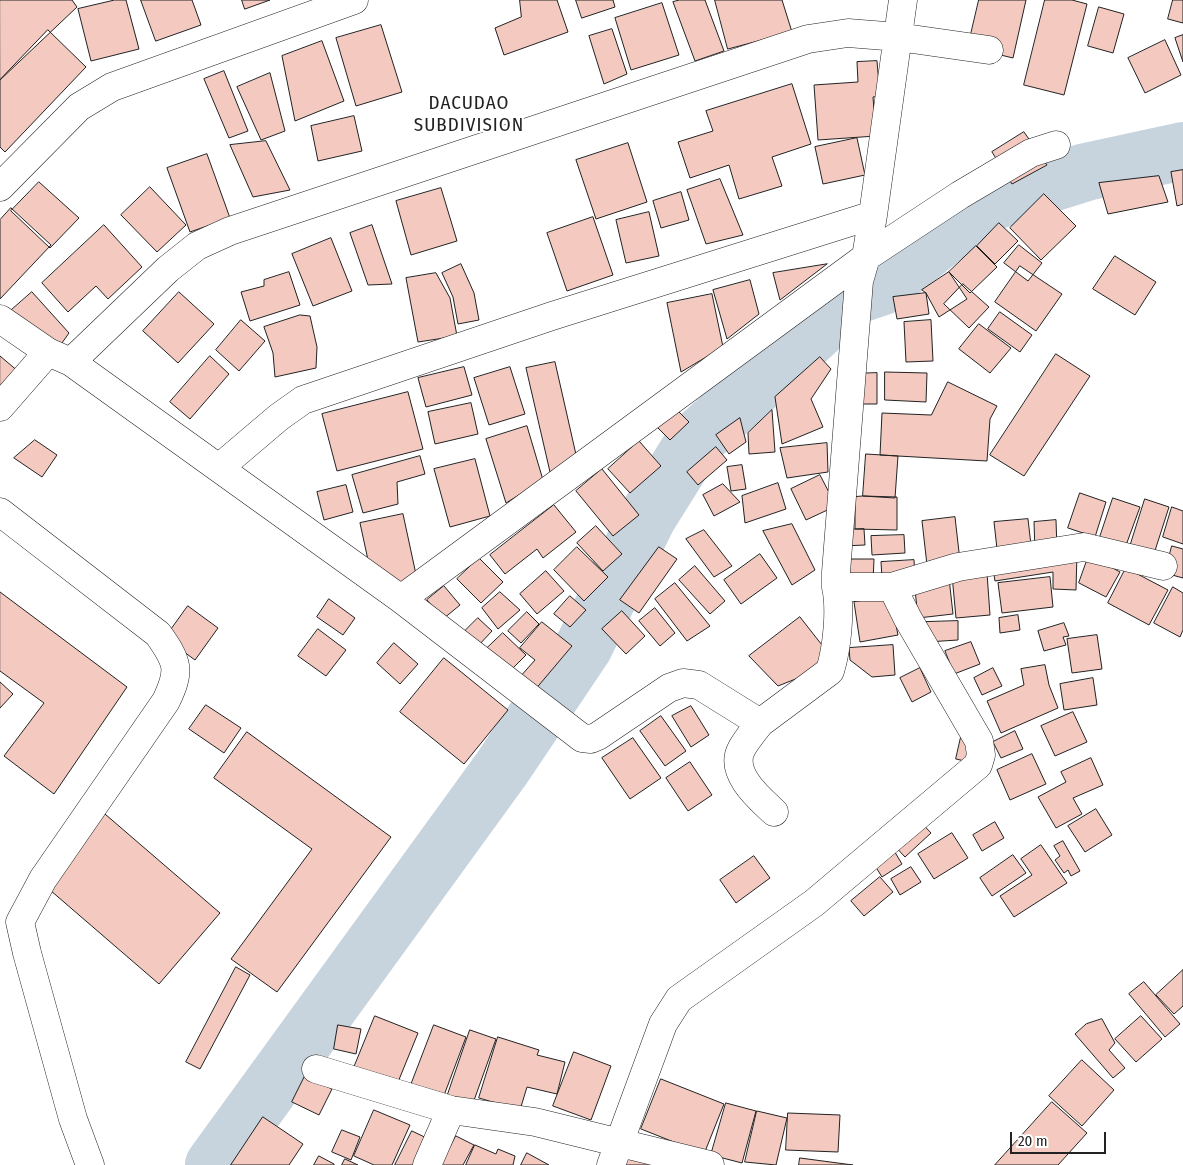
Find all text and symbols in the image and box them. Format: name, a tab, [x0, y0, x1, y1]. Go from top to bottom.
district label: DACUDAO SUBDIVISION	[412, 93, 526, 137]
scale bar	[1013, 1122, 1109, 1154]
text: 20 m	[1018, 1132, 1048, 1150]

